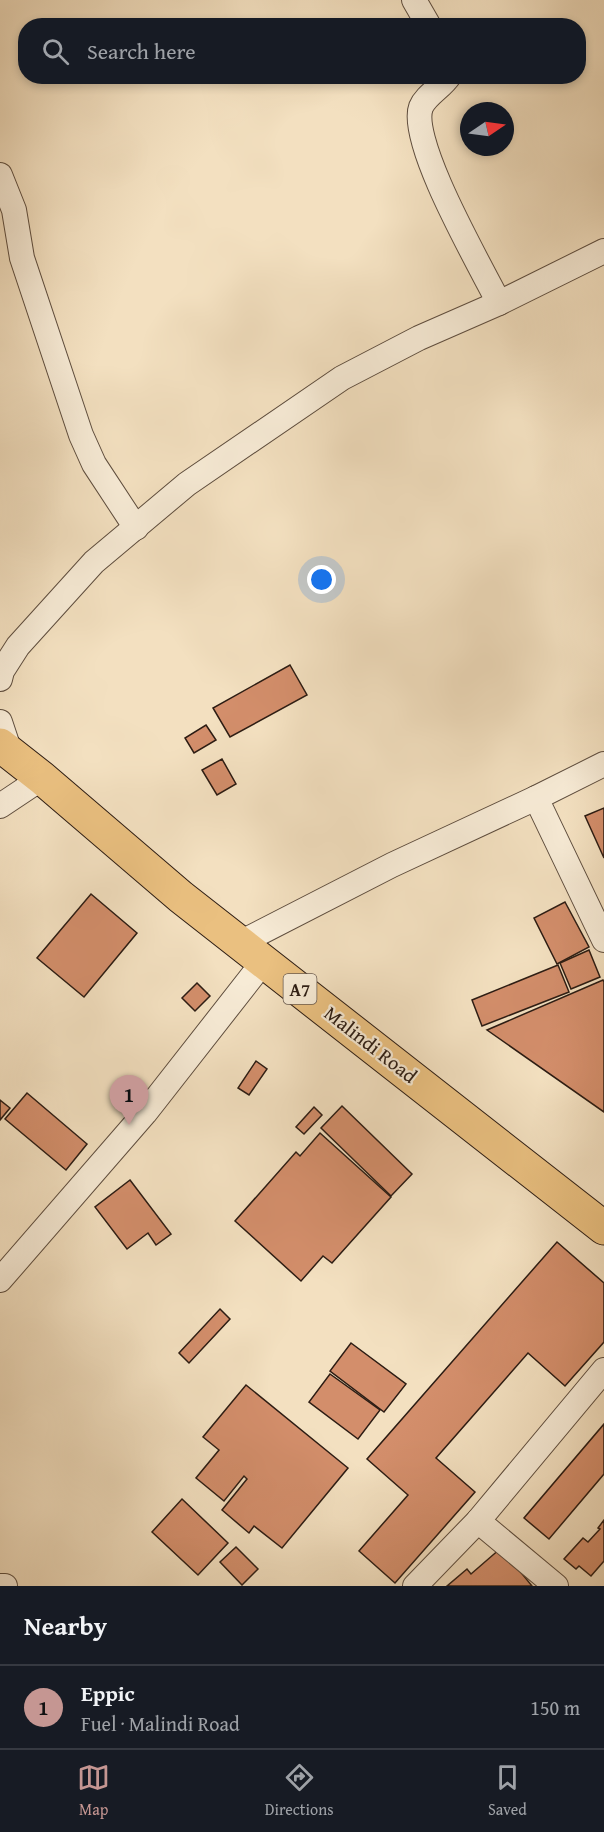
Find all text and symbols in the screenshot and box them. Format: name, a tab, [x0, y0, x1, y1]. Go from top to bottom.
search box	[18, 18, 586, 84]
icon: search	[39, 35, 72, 68]
text: Search here	[87, 35, 196, 67]
north arrow	[460, 102, 514, 156]
your location	[307, 565, 336, 594]
road number: A7	[284, 974, 316, 1004]
street label: Malindi Road	[318, 998, 424, 1090]
pin: 1	[110, 1076, 148, 1125]
text: Nearby	[24, 1606, 107, 1645]
text: Eppic	[81, 1677, 135, 1709]
text: 1	[38, 1693, 49, 1722]
text: 150 m	[530, 1693, 580, 1722]
text: Fuel · Malindi Road	[81, 1709, 240, 1738]
tab: Map	[77, 1761, 110, 1821]
tab: Directions	[265, 1761, 334, 1821]
tab: Saved	[488, 1761, 527, 1821]

